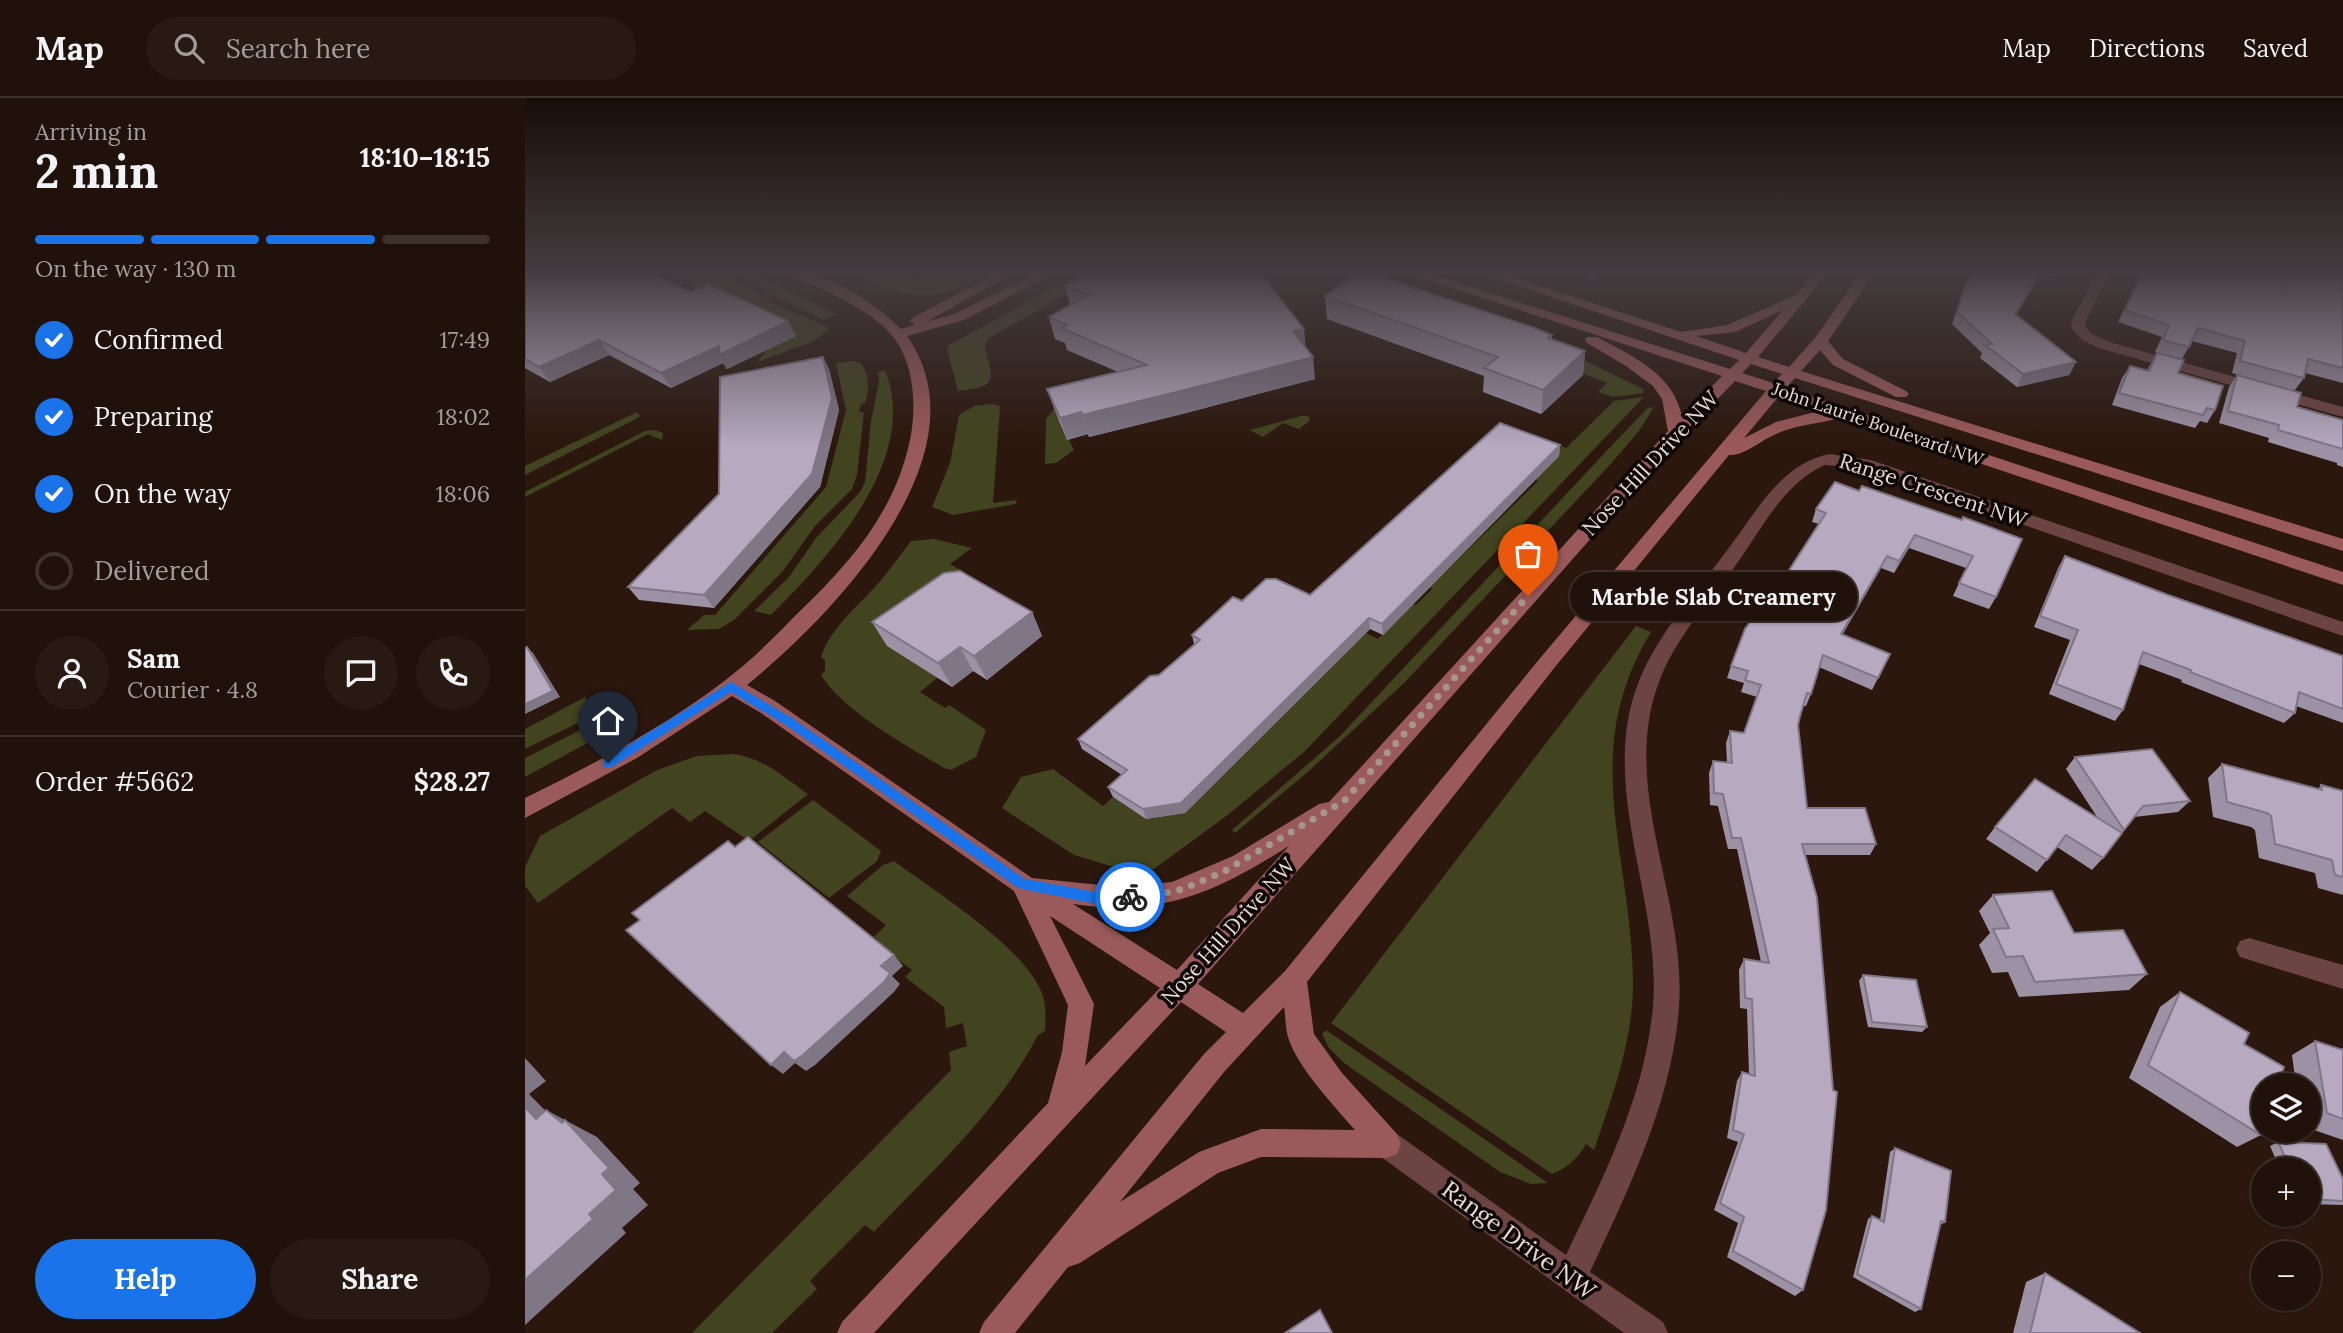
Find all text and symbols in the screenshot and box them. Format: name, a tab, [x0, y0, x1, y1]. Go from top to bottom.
search box	[146, 17, 636, 80]
text: Map	[35, 27, 104, 69]
icon: search	[170, 29, 208, 67]
text: Search here	[226, 32, 370, 65]
text: Map	[2002, 33, 2051, 64]
text: Directions	[2089, 33, 2205, 64]
text: Saved	[2243, 33, 2308, 64]
text: Arriving in	[35, 117, 147, 146]
text: 18:10–18:15	[360, 141, 490, 174]
text: 2 min	[35, 142, 158, 201]
text: On the way · 130 m	[35, 254, 236, 283]
icon: check	[35, 321, 73, 359]
text: Confirmed	[94, 323, 223, 356]
text: 17:49	[440, 325, 490, 354]
street label: John Laurie Boulevard NW	[1769, 377, 1988, 471]
street label: Nose Hill Drive NW	[1576, 384, 1725, 541]
icon: check	[35, 398, 73, 436]
text: Preparing	[94, 400, 213, 433]
text: 18:02	[436, 402, 490, 431]
street label: Range Crescent NW	[1836, 447, 2031, 533]
icon: check	[35, 475, 73, 513]
text: On the way	[94, 477, 231, 510]
text: 18:06	[435, 479, 490, 508]
pin	[1498, 524, 1558, 596]
icon: bag	[1509, 535, 1547, 573]
text: Delivered	[94, 554, 210, 587]
callout: Marble Slab Creamery	[1570, 572, 1857, 620]
text: Marble Slab Creamery	[1591, 582, 1836, 611]
button: person	[35, 636, 109, 710]
button: chat	[324, 636, 398, 710]
button: phone	[416, 636, 490, 710]
text: Sam	[127, 642, 180, 675]
text: Courier · 4.8	[127, 675, 258, 704]
pin	[578, 691, 638, 763]
icon: home	[589, 702, 627, 740]
text: Order #5662	[35, 765, 194, 798]
text: $28.27	[414, 765, 490, 798]
street label: Nose Hill Drive NW	[1155, 851, 1302, 1010]
courier	[1095, 862, 1165, 932]
icon: bike	[1111, 878, 1149, 916]
map controls	[2251, 1073, 2321, 1311]
button: layers	[2251, 1073, 2321, 1143]
button: +	[2251, 1157, 2321, 1227]
street label: Range Drive NW	[1436, 1174, 1603, 1307]
button: Help	[35, 1239, 256, 1319]
button: Share	[270, 1239, 490, 1319]
button: −	[2251, 1241, 2321, 1311]

